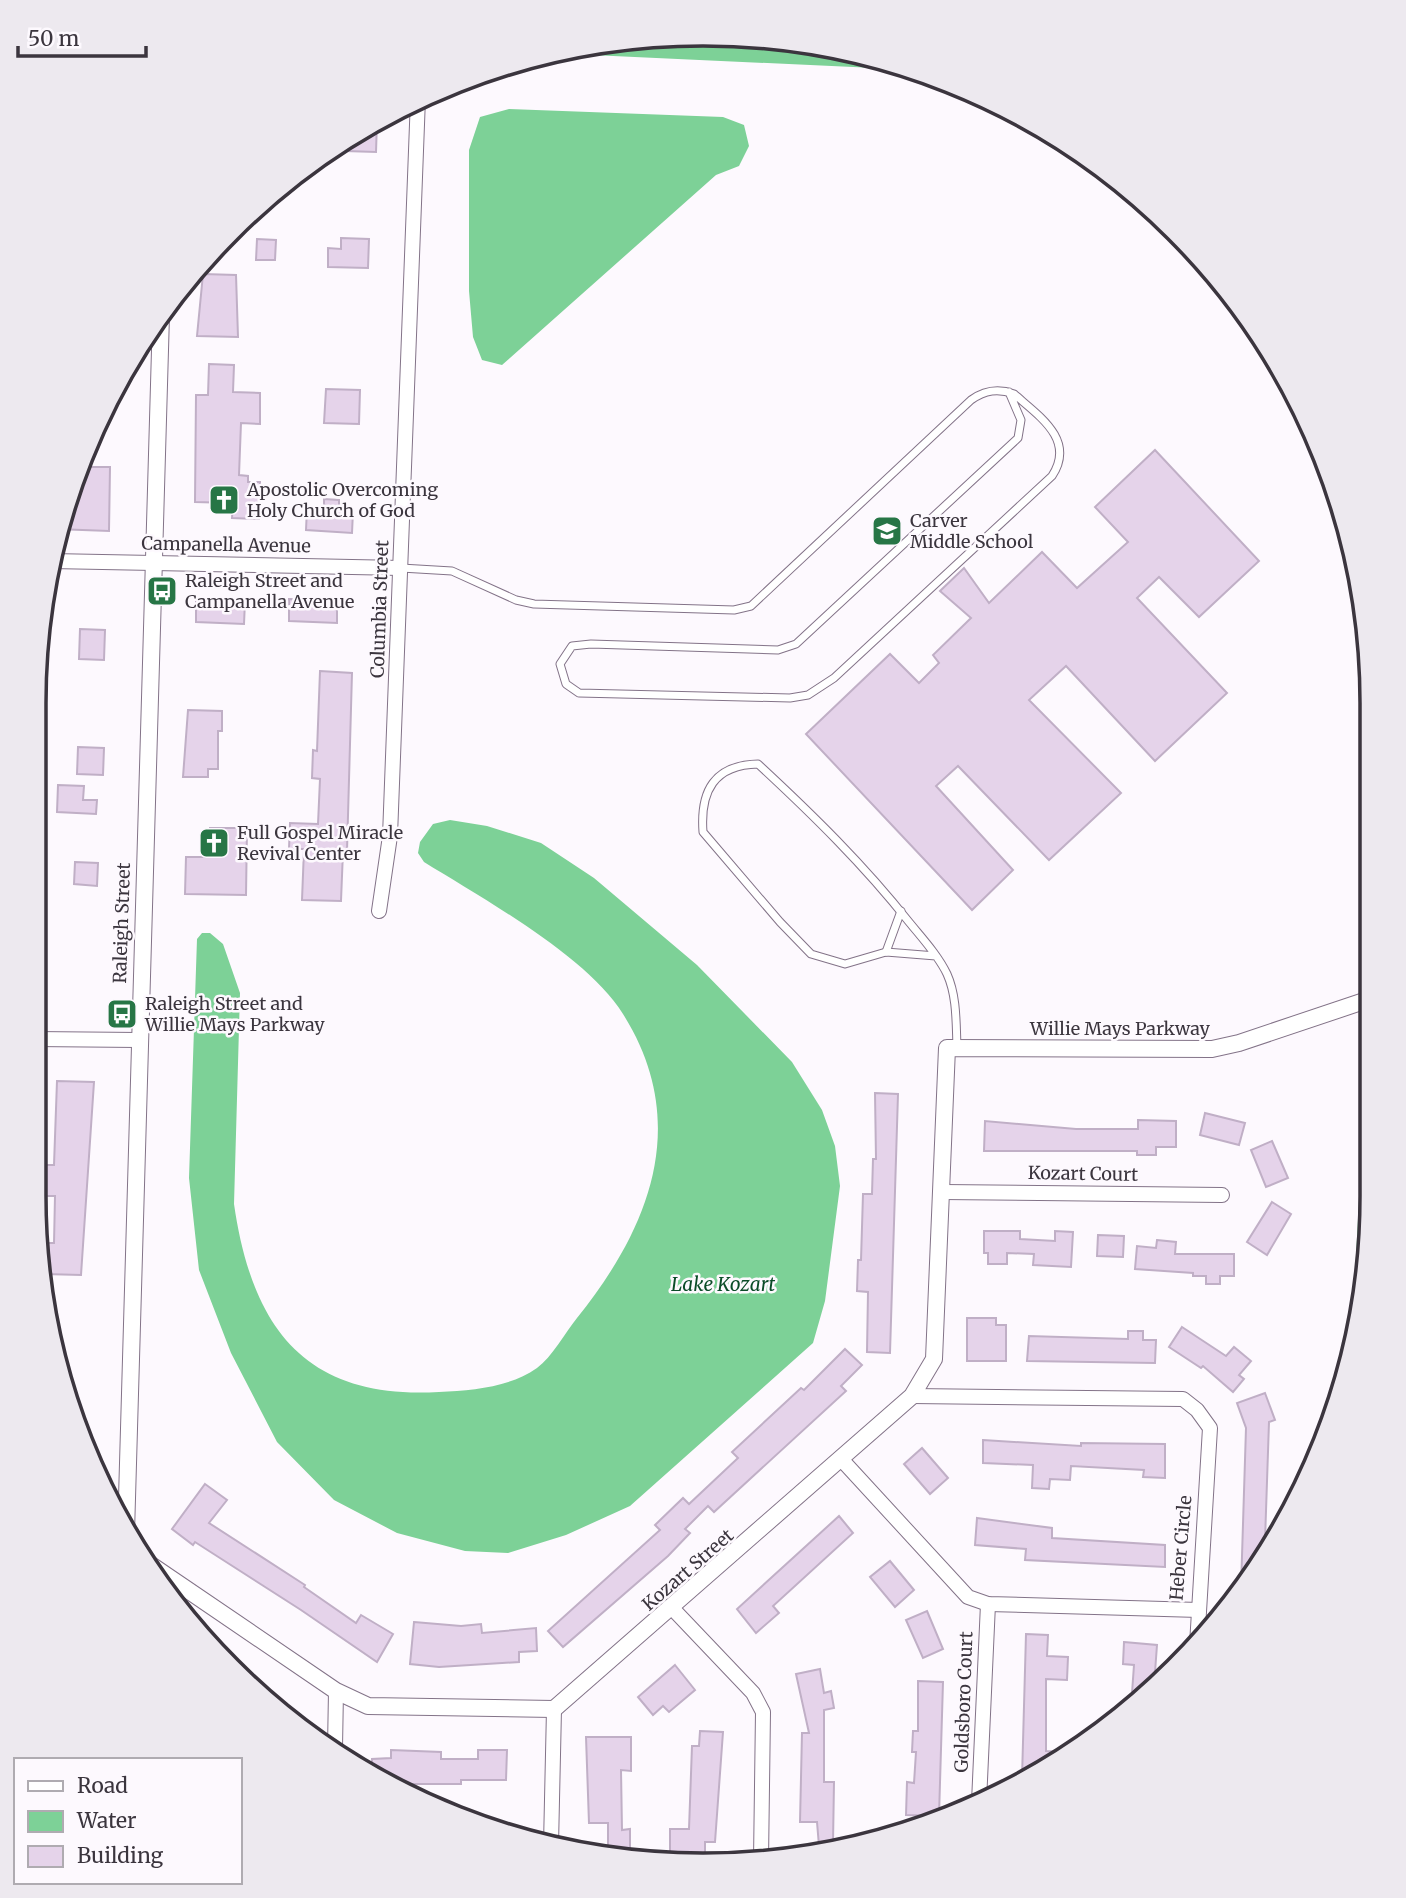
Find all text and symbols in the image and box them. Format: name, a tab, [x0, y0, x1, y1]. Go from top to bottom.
scale bar	[18, 14, 145, 58]
text: 50 m	[28, 25, 79, 52]
place label: Apostolic Overcoming Holy Church of God	[246, 478, 438, 522]
church icon: Apostolic Overcoming Holy Church of God	[207, 483, 241, 517]
place label: Carver Middle School	[910, 509, 1034, 553]
school or university icon: Carver Middle School	[870, 514, 904, 548]
street label: Campanella Avenue	[141, 532, 311, 557]
street label: Columbia Street	[366, 540, 393, 678]
place label: Raleigh Street and Campanella Avenue	[185, 569, 354, 613]
bus stop icon: Raleigh Street and Campanella Avenue	[145, 574, 179, 608]
place label: Full Gospel Miracle Revival Center	[237, 821, 403, 865]
church icon: Full Gospel Miracle Revival Center	[197, 826, 231, 860]
street label: Raleigh Street	[108, 862, 135, 984]
place label: Raleigh Street and Willie Mays Parkway	[144, 992, 325, 1036]
bus stop icon: Raleigh Street and Willie Mays Parkway	[105, 997, 139, 1031]
street label: Willie Mays Parkway	[1029, 1017, 1210, 1040]
street label: Kozart Court	[1028, 1161, 1138, 1186]
water label: Lake Kozart	[671, 1272, 775, 1296]
street label: Heber Circle	[1164, 1494, 1197, 1601]
street label: Kozart Street	[637, 1524, 738, 1616]
street label: Goldsboro Court	[950, 1631, 977, 1773]
legend	[14, 1758, 242, 1884]
text: Road	[77, 1772, 128, 1799]
text: Water	[76, 1807, 136, 1834]
text: Building	[77, 1842, 164, 1869]

